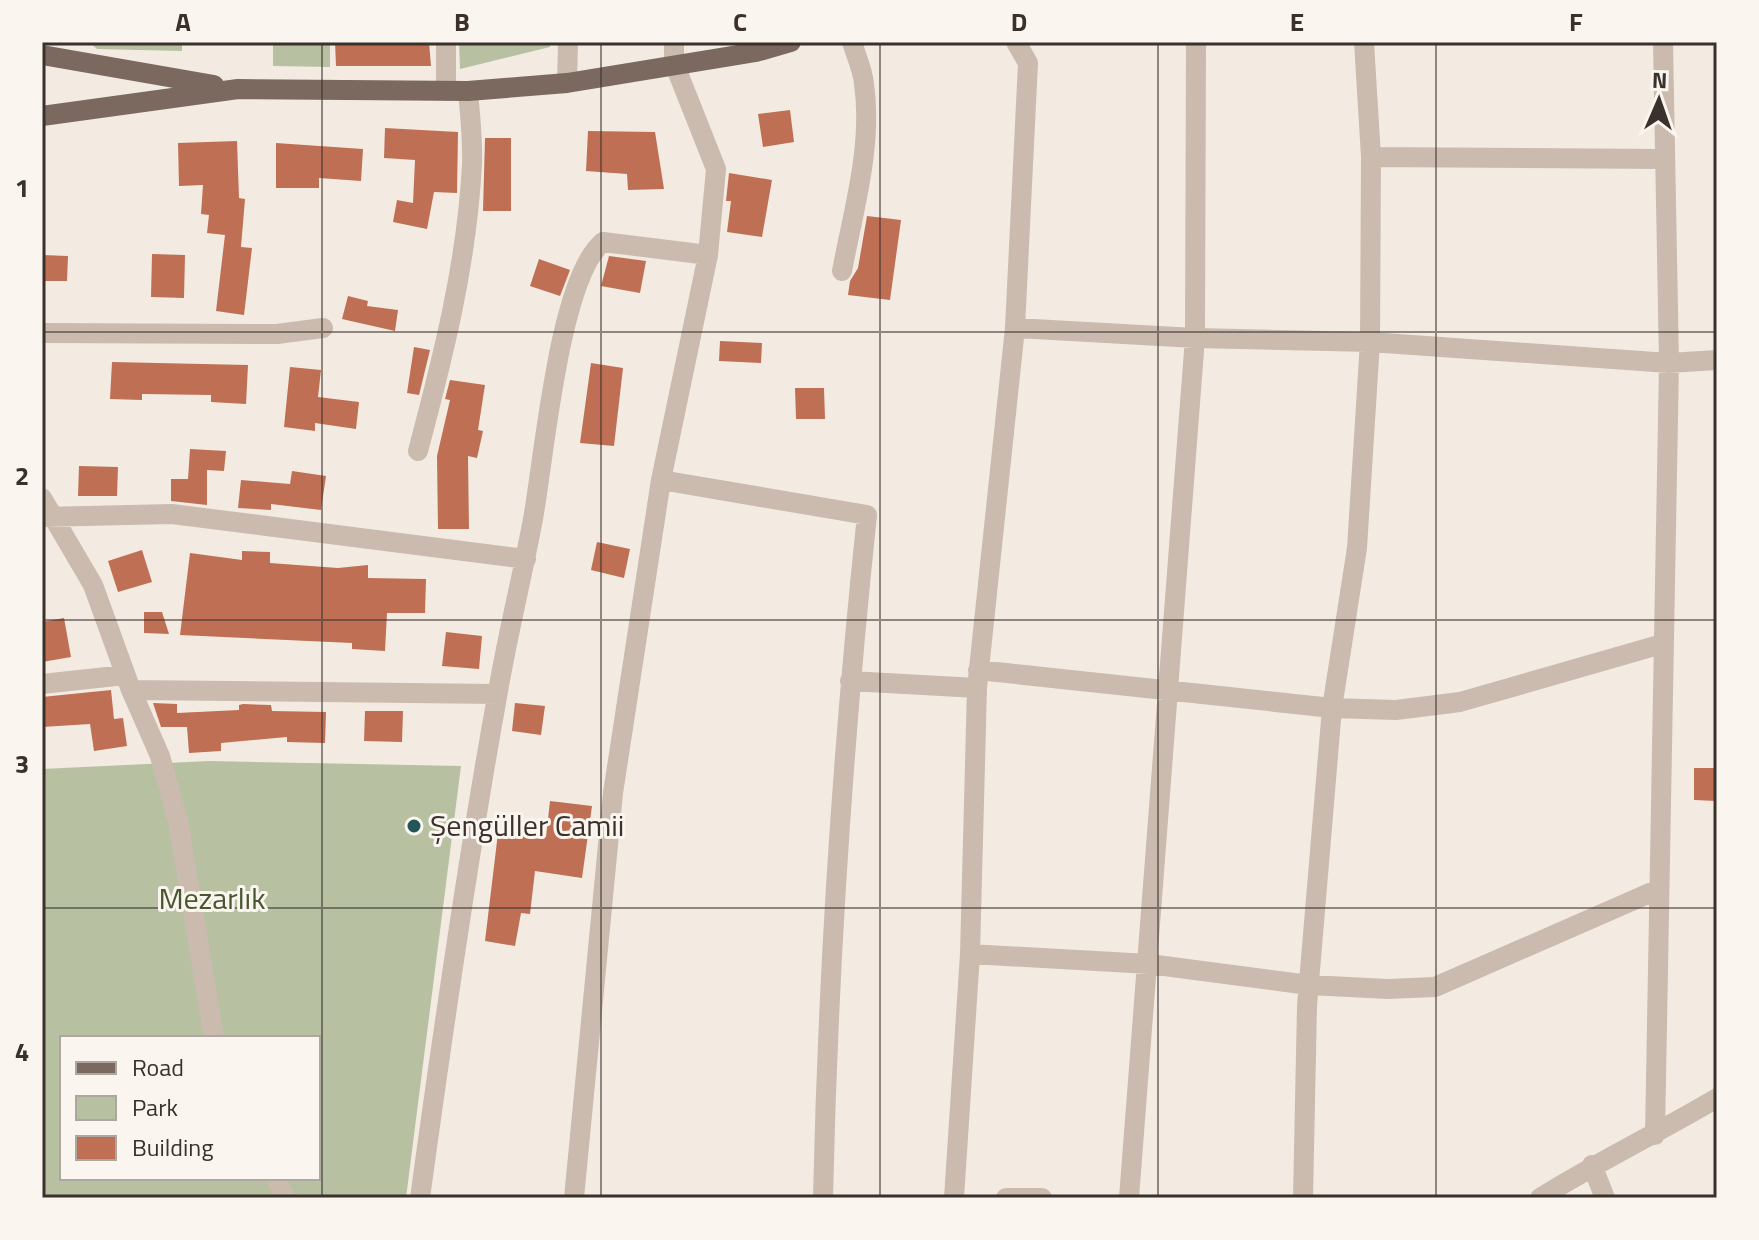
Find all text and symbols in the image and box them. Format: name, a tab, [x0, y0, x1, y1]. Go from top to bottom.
text: A	[175, 2, 191, 41]
text: B	[454, 2, 470, 41]
text: C	[733, 2, 747, 41]
text: D	[1011, 2, 1027, 41]
text: E	[1290, 2, 1304, 41]
text: F	[1569, 2, 1583, 41]
north arrow	[1619, 60, 1699, 140]
text: N	[1651, 63, 1668, 97]
text: 1	[15, 168, 29, 207]
text: 2	[15, 456, 29, 495]
text: 3	[15, 744, 29, 783]
place label: Şengüller Camii	[430, 802, 624, 848]
marker: Şengüller Camii	[405, 817, 423, 835]
park label: Mezarlık	[158, 875, 266, 921]
text: 4	[15, 1032, 29, 1071]
legend	[60, 1036, 320, 1180]
text: Road	[132, 1049, 184, 1085]
text: Park	[132, 1089, 178, 1125]
text: Building	[132, 1129, 214, 1165]

